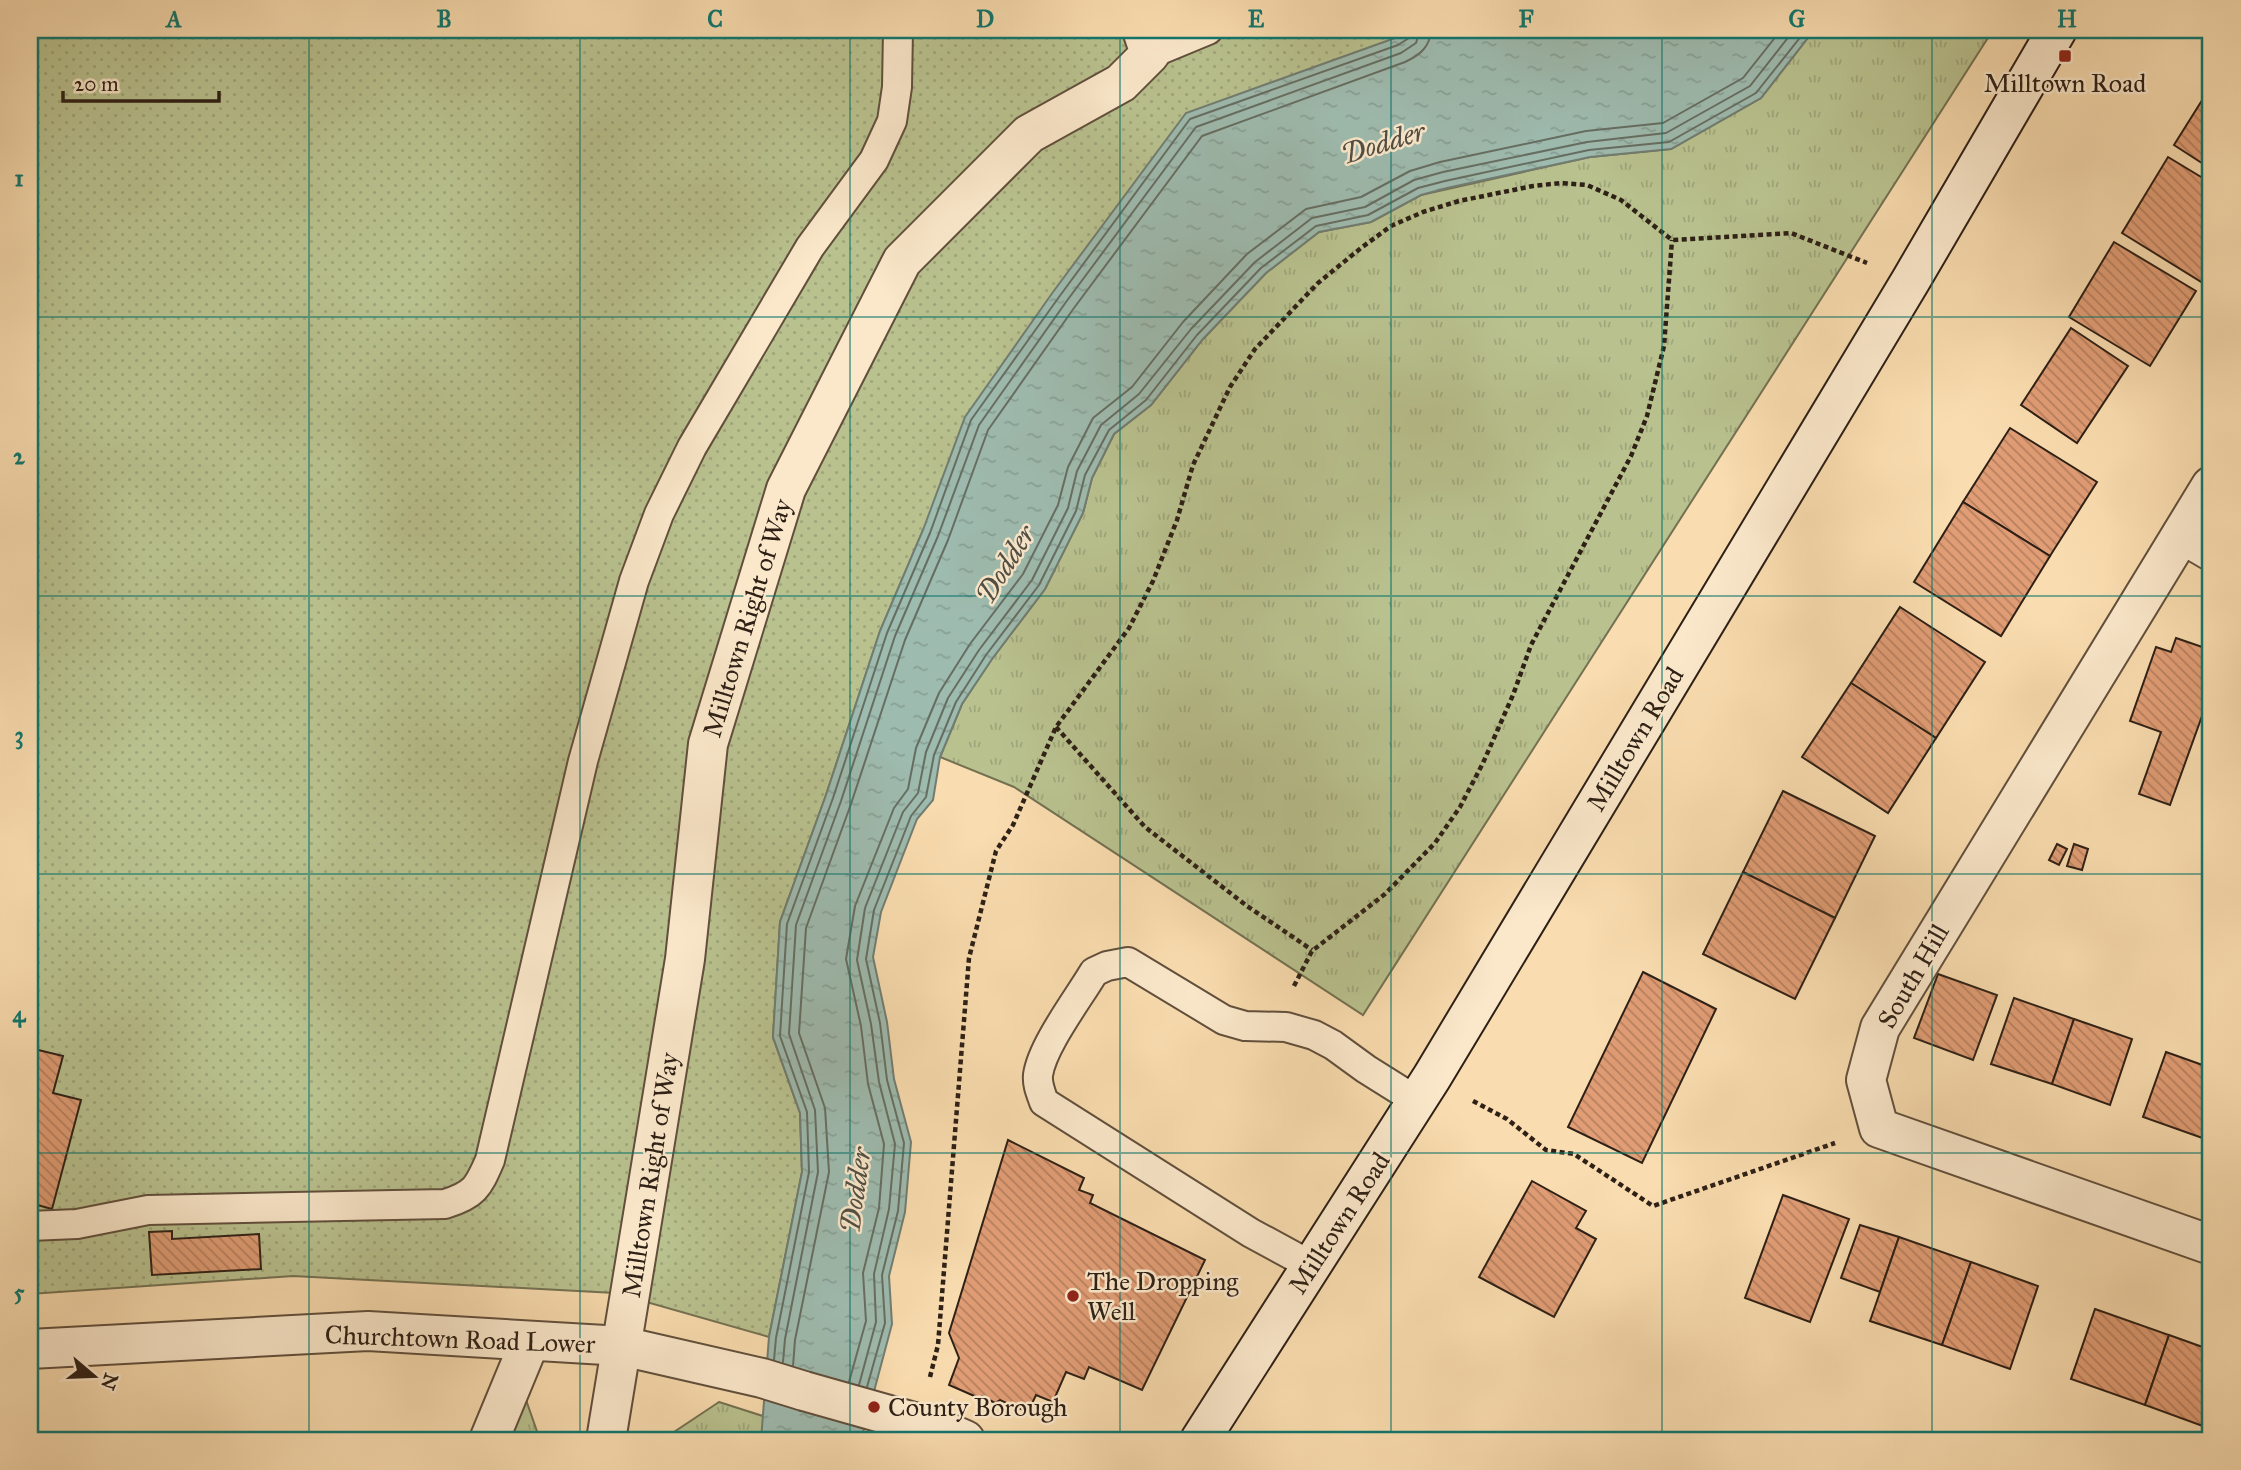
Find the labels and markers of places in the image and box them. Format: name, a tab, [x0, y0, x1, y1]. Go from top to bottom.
marker: Milltown Road	[2057, 48, 2073, 64]
place label: Milltown Road	[1984, 67, 2146, 99]
place label: The Dropping Well	[1087, 1265, 1239, 1327]
marker: The Dropping Well	[1065, 1288, 1081, 1304]
place label: County Borough	[888, 1391, 1068, 1423]
marker: County Borough	[866, 1399, 882, 1415]

